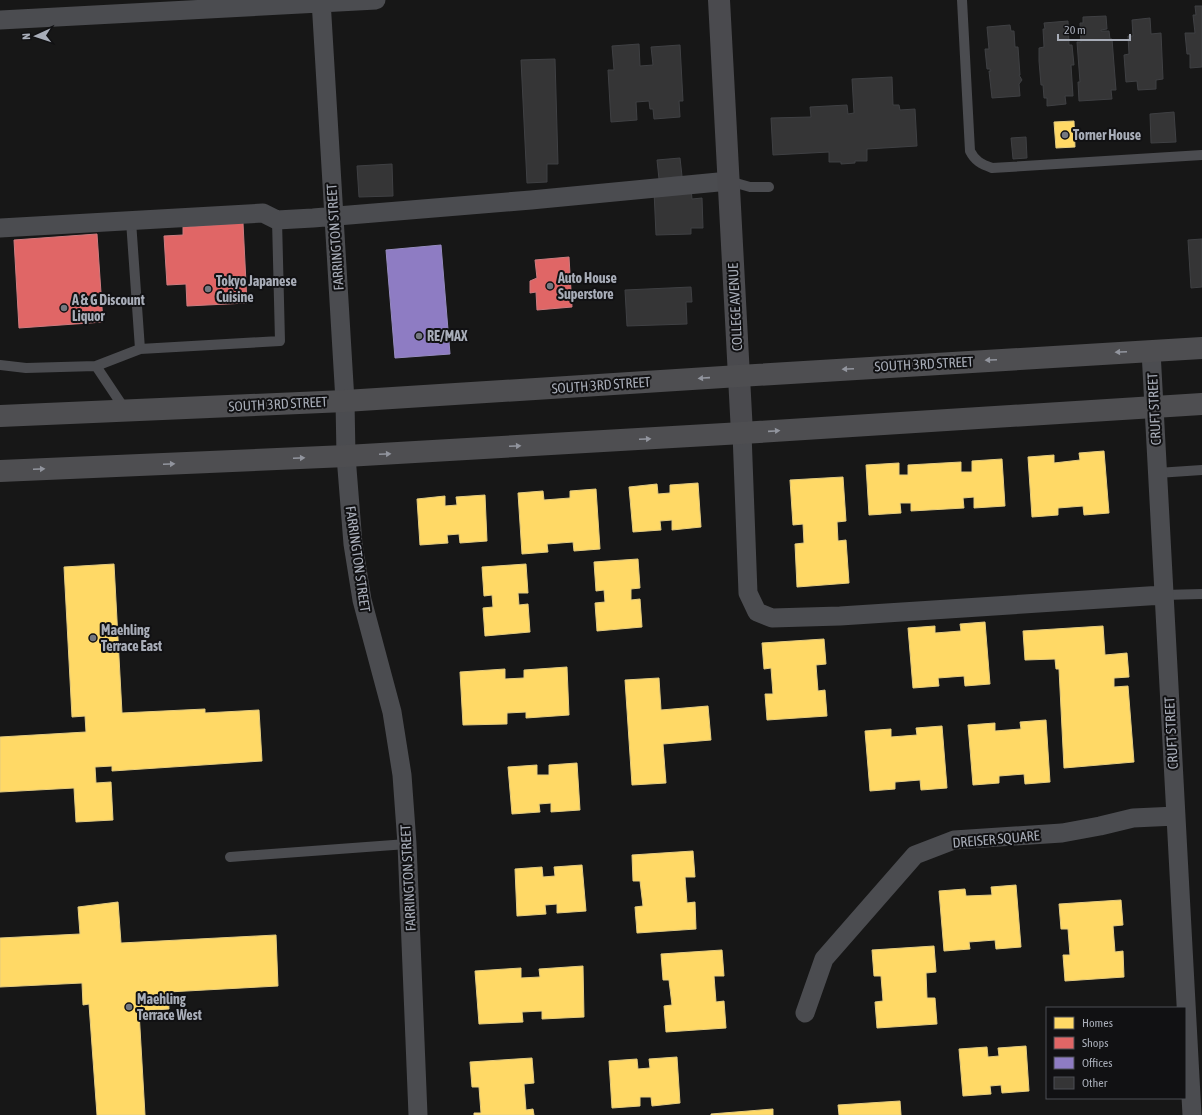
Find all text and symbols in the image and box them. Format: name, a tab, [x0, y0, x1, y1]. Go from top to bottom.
north arrow	[16, 16, 56, 56]
scale bar	[1058, 16, 1130, 42]
text: 20 m	[1064, 23, 1086, 37]
text: N	[20, 33, 32, 40]
place label: Torner House	[1073, 127, 1141, 143]
marker: Torner House	[1060, 130, 1070, 140]
street label: FARRINGTON STREET	[323, 183, 347, 291]
street label: COLLEGE AVENUE	[725, 263, 745, 351]
place label: Auto House Superstore	[557, 270, 617, 302]
place label: Tokyo Japanese Cuisine	[216, 273, 297, 305]
marker: Auto House Superstore	[545, 281, 555, 291]
marker: Tokyo Japanese Cuisine	[203, 284, 213, 294]
place label: A & G Discount Liquor	[71, 292, 145, 324]
marker: A & G Discount Liquor	[59, 303, 69, 313]
place label: RE/MAX	[427, 328, 468, 344]
marker: RE/MAX	[414, 331, 424, 341]
one-way arrow	[1115, 349, 1127, 356]
street label: SOUTH 3RD STREET	[874, 353, 974, 375]
one-way arrow	[985, 357, 997, 364]
one-way arrow	[842, 365, 854, 372]
street label: CRUFT STREET	[1144, 372, 1164, 446]
street label: SOUTH 3RD STREET	[551, 374, 651, 396]
one-way arrow	[698, 374, 710, 381]
street label: SOUTH 3RD STREET	[228, 393, 328, 415]
one-way arrow	[768, 428, 780, 435]
one-way arrow	[639, 436, 652, 442]
one-way arrow	[509, 443, 521, 450]
one-way arrow	[379, 450, 391, 457]
one-way arrow	[293, 455, 306, 461]
one-way arrow	[163, 460, 175, 467]
one-way arrow	[33, 466, 45, 473]
street label: FARRINGTON STREET	[343, 505, 373, 613]
place label: Maehling Terrace East	[101, 622, 162, 654]
marker: Maehling Terrace East	[88, 633, 98, 643]
street label: CRUFT STREET	[1161, 696, 1181, 770]
street label: FARRINGTON STREET	[397, 824, 419, 932]
street label: DREISER SQUARE	[952, 827, 1040, 851]
place label: Maehling Terrace West	[137, 991, 202, 1023]
marker: Maehling Terrace West	[124, 1002, 134, 1012]
legend	[1046, 1007, 1186, 1099]
text: Homes	[1082, 1016, 1113, 1030]
text: Shops	[1082, 1036, 1108, 1050]
text: Offices	[1082, 1056, 1112, 1070]
text: Other	[1082, 1076, 1108, 1090]

